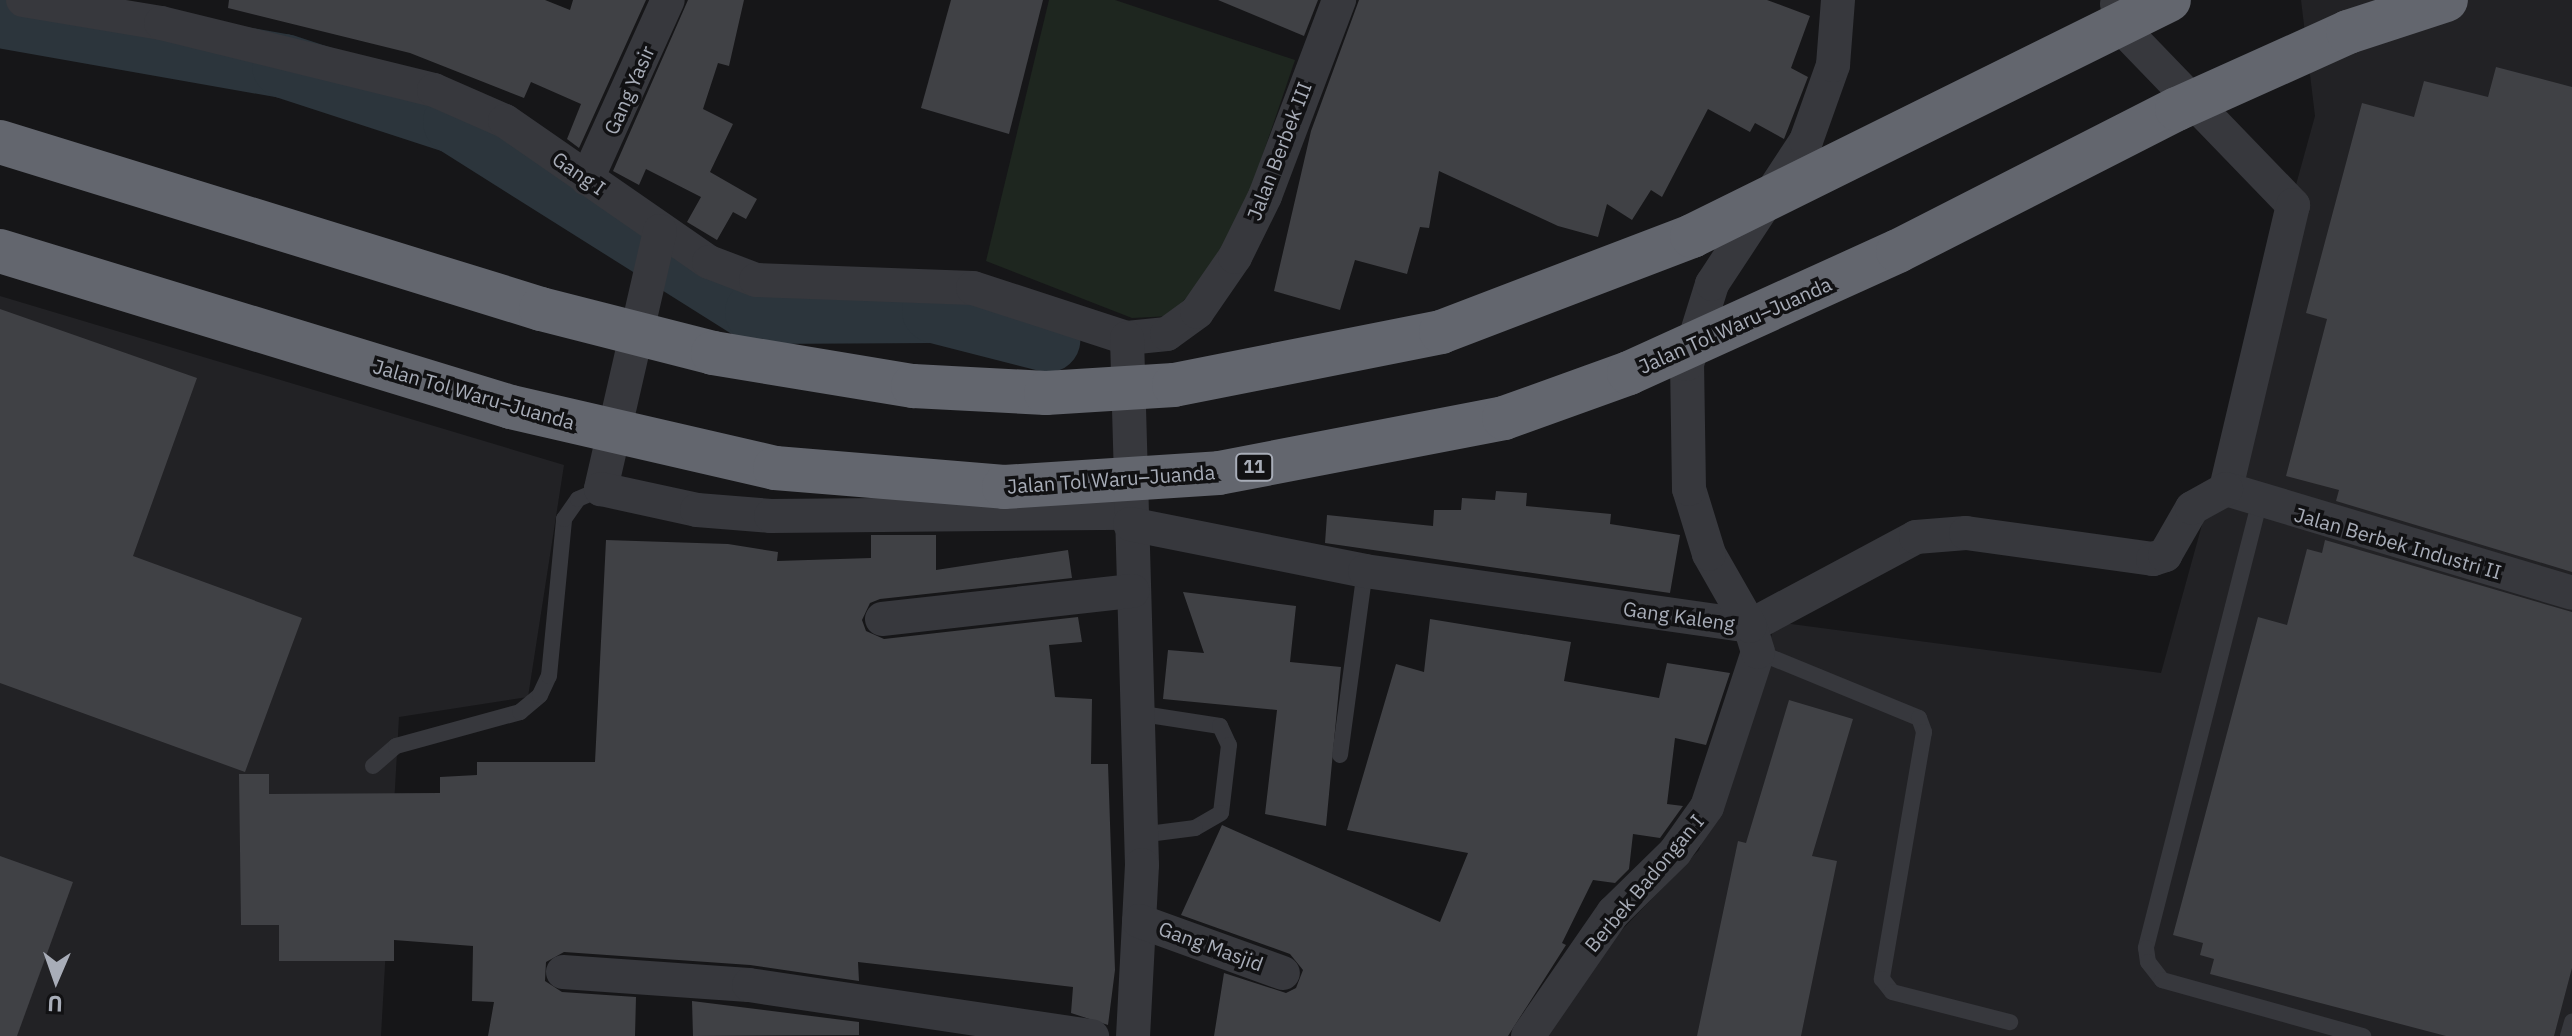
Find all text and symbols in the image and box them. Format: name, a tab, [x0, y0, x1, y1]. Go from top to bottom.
street label: Gang Yasir	[599, 42, 659, 138]
street label: Jalan Berbek III	[1242, 78, 1316, 224]
street label: Gang I	[548, 146, 610, 200]
street label: Jalan Tol Waru–Juanda	[1635, 272, 1835, 378]
street label: Jalan Tol Waru–Juanda	[370, 354, 578, 434]
road number: 11	[1234, 453, 1274, 481]
street label: Jalan Tol Waru–Juanda	[1006, 460, 1216, 498]
street label: Jalan Berbek Industri II	[2292, 502, 2504, 584]
street label: Gang Kaleng	[1622, 596, 1736, 636]
street label: Berbek Badongan I	[1579, 809, 1709, 957]
street label: Gang Masjid	[1155, 916, 1267, 976]
north arrow	[16, 940, 96, 1020]
text: U	[47, 990, 63, 1019]

